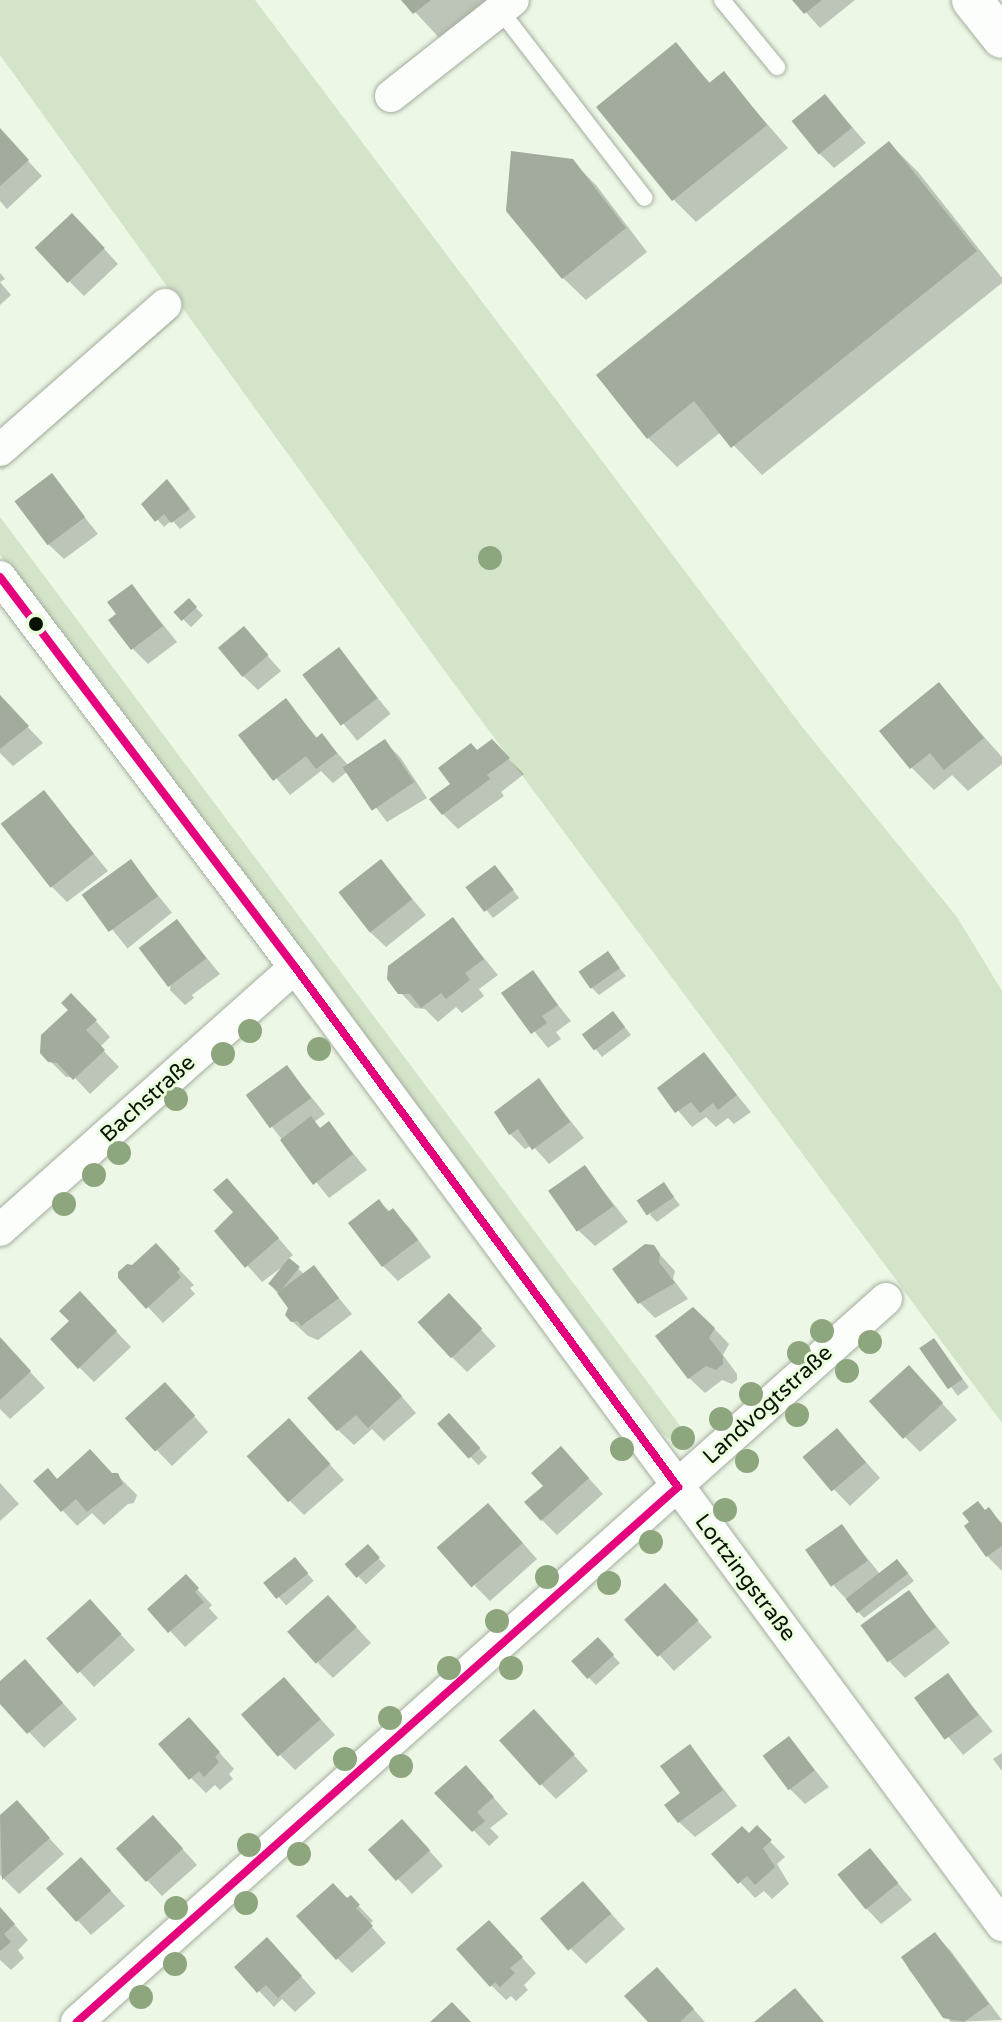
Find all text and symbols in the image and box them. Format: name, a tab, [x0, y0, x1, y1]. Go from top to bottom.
unlabelled marker	[28, 616, 44, 632]
street label: Bachstraße	[95, 1050, 201, 1148]
street label: Landvogtstraße	[698, 1340, 838, 1470]
street label: Lortzingstraße	[689, 1509, 801, 1647]

